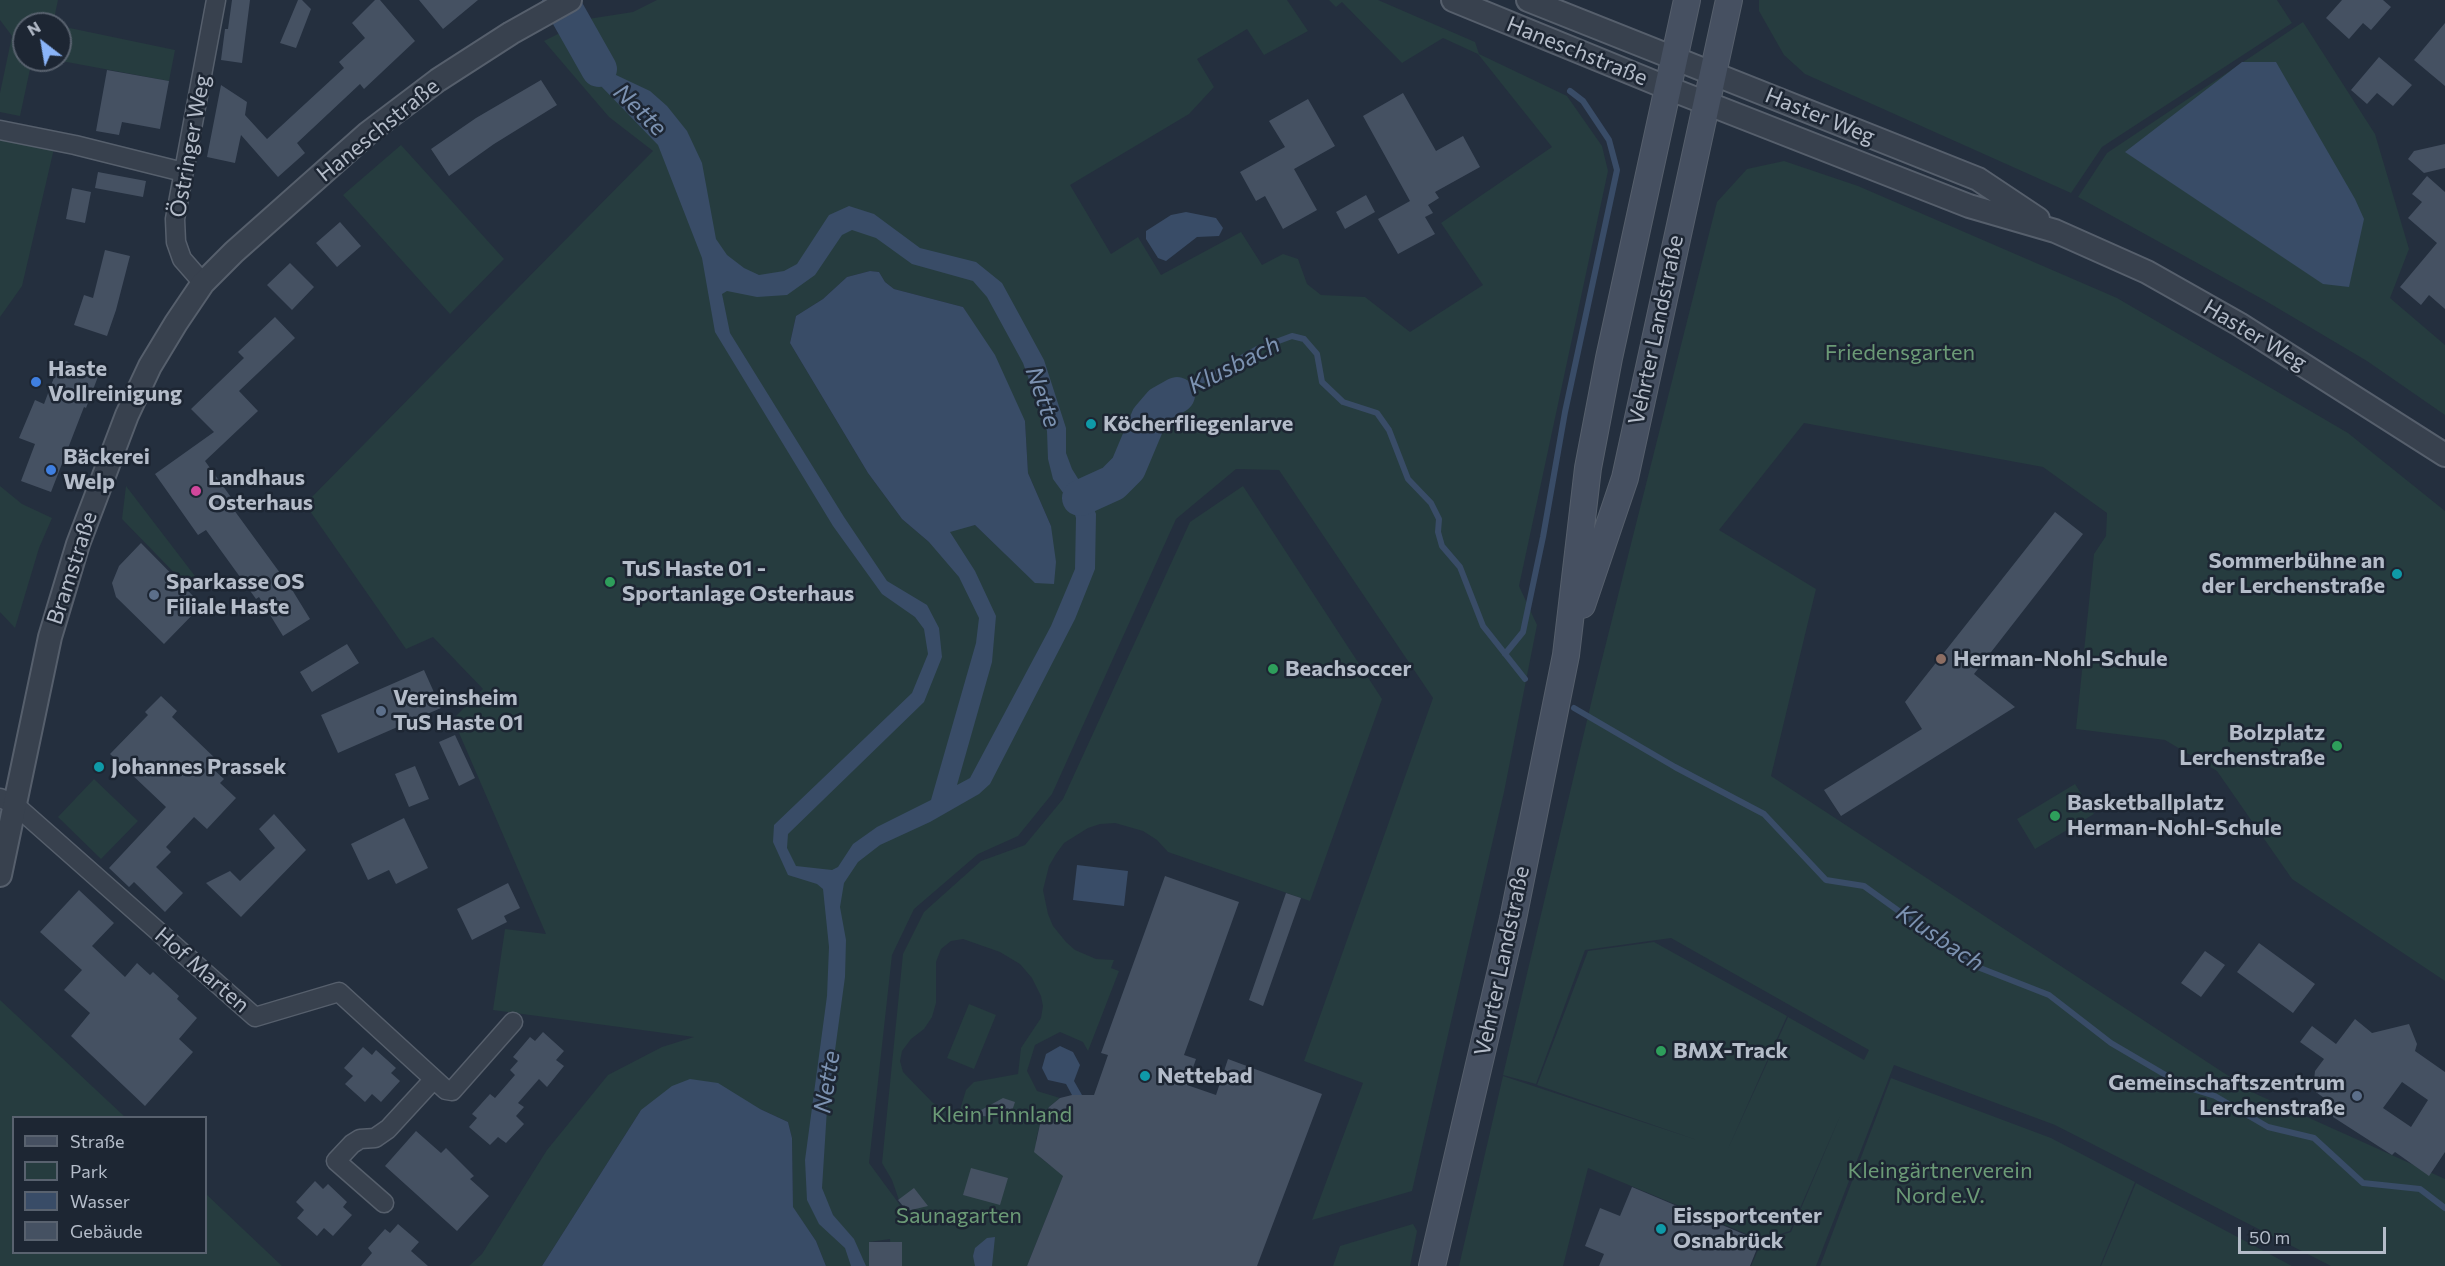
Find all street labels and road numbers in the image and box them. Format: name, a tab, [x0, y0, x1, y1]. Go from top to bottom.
street label: Haneschstraße	[1503, 11, 1651, 91]
street label: Östringer Weg	[164, 72, 216, 220]
street label: Haneschstraße	[312, 73, 444, 187]
street label: Haster Weg	[1761, 82, 1879, 150]
street label: Vehrter Landstraße	[1623, 233, 1689, 427]
street label: Haster Weg	[2199, 294, 2311, 376]
street label: Bramstraße	[41, 508, 103, 628]
street label: Vehrter Landstraße	[1469, 864, 1535, 1058]
street label: Hof Marten	[149, 922, 255, 1018]

